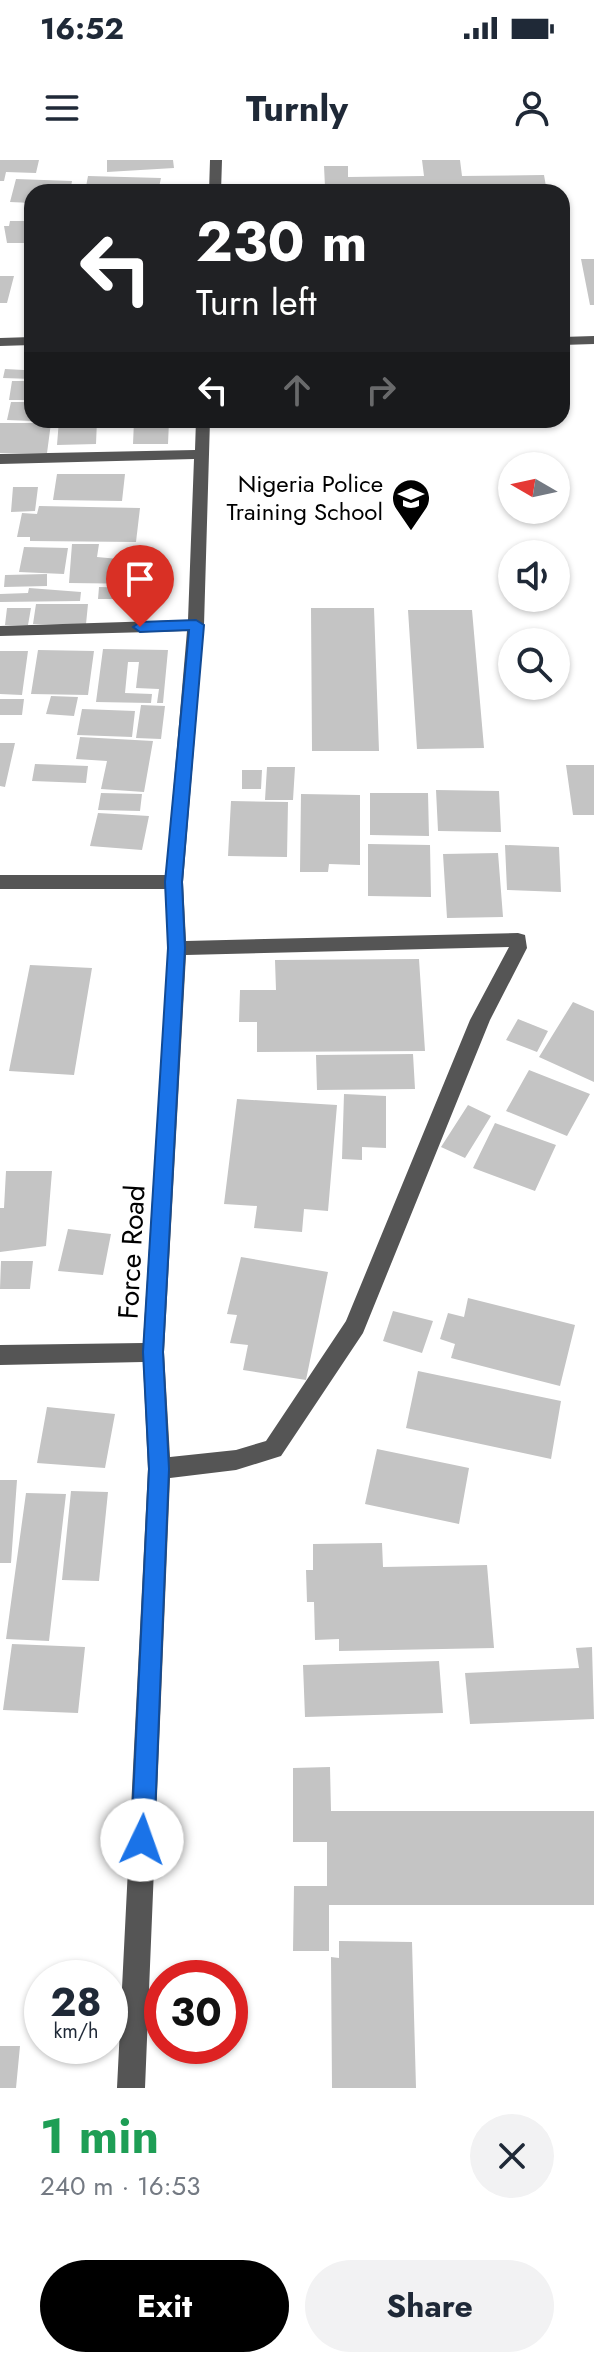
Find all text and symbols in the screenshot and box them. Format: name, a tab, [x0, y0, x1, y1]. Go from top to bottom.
text: 16:52	[40, 7, 124, 50]
text: Turnly	[246, 82, 348, 134]
icon: menu	[40, 86, 84, 130]
icon: person	[510, 86, 554, 130]
text: 230 m	[196, 201, 367, 282]
icon: left	[64, 216, 168, 320]
text: Turn left	[196, 276, 317, 328]
icon: left	[191, 368, 235, 412]
icon: ahead	[275, 368, 319, 412]
icon: right	[359, 368, 403, 412]
north arrow	[498, 452, 570, 524]
map controls	[498, 452, 570, 700]
place label: Nigeria Police Training School	[226, 466, 383, 529]
school or university icon: Nigeria Police Training School	[390, 477, 432, 532]
button: sound	[498, 540, 570, 612]
pin	[106, 545, 174, 627]
icon: arrive	[118, 557, 162, 601]
button: search	[498, 628, 570, 700]
street label: Force Road	[108, 1184, 155, 1320]
position arrow	[100, 1798, 184, 1882]
speed limit sign: 30	[144, 1960, 248, 2064]
text: 28	[50, 1973, 102, 2031]
text: km/h	[53, 2017, 99, 2046]
text: 1 min	[40, 2102, 159, 2171]
button: close	[470, 2114, 554, 2198]
text: 240 m · 16:53	[40, 2167, 200, 2205]
button: Exit	[40, 2260, 289, 2352]
button: Share	[305, 2260, 554, 2352]

